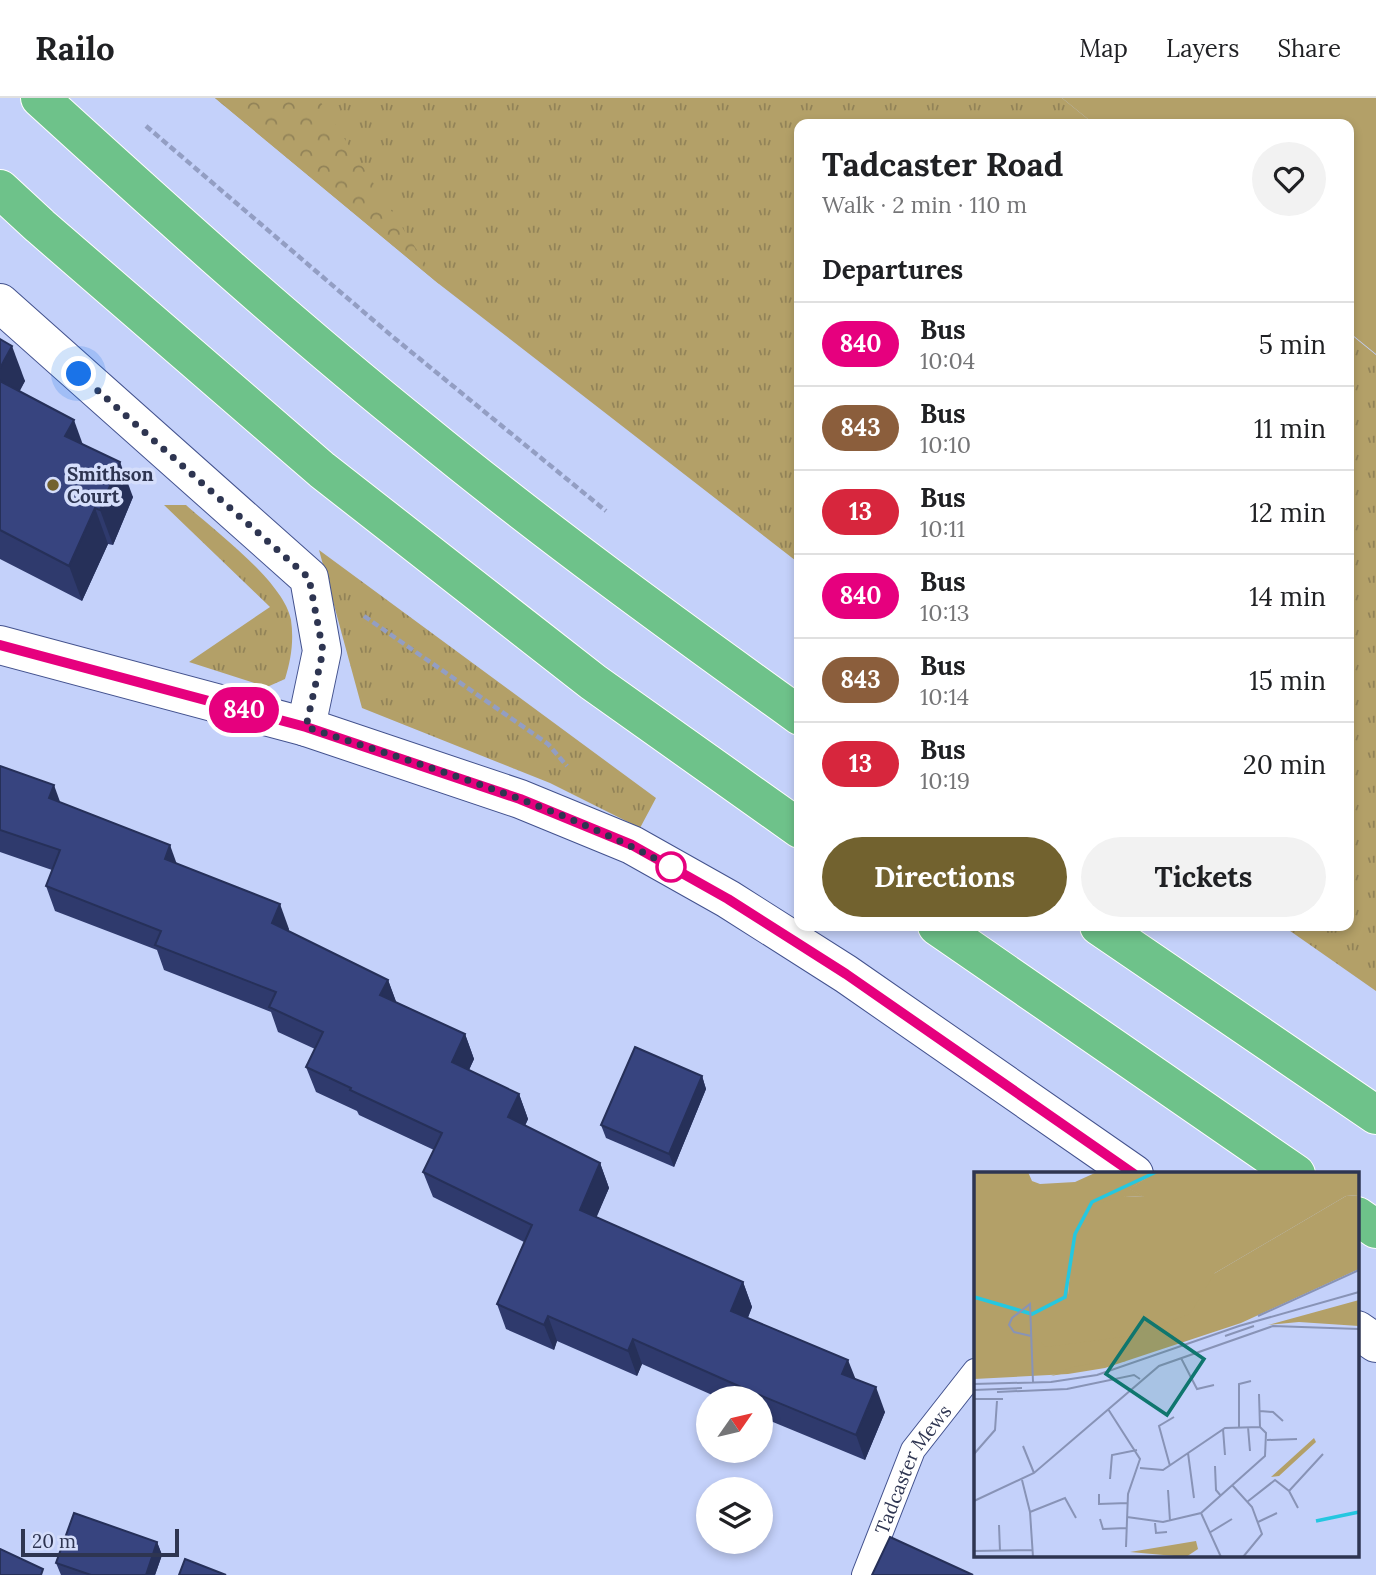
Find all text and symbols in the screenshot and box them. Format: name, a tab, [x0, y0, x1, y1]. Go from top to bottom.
text: Railo	[35, 27, 115, 69]
text: Map	[1079, 33, 1128, 64]
text: Layers	[1166, 33, 1239, 64]
text: Share	[1277, 33, 1341, 64]
button: heart	[1252, 142, 1326, 216]
text: Tadcaster Road	[822, 143, 1063, 185]
text: Walk · 2 min · 110 m	[822, 190, 1027, 219]
text: Departures	[822, 253, 963, 286]
text: Bus	[920, 313, 966, 346]
text: 840	[839, 328, 882, 359]
text: 5 min	[1259, 328, 1326, 361]
text: 10:04	[920, 346, 975, 375]
your location	[61, 356, 96, 391]
text: Bus	[920, 397, 966, 430]
text: 843	[840, 412, 881, 443]
text: 11 min	[1254, 412, 1326, 445]
text: 10:10	[920, 430, 971, 459]
place label: Smithson Court	[67, 462, 154, 508]
marker: Smithson Court	[45, 477, 61, 493]
text: Bus	[920, 481, 966, 514]
text: 13	[849, 496, 872, 527]
text: 12 min	[1249, 496, 1326, 529]
text: 10:11	[920, 514, 965, 543]
text: Bus	[920, 565, 966, 598]
text: 840	[839, 580, 882, 611]
text: 14 min	[1249, 580, 1326, 613]
text: 10:13	[920, 598, 970, 627]
text: Bus	[920, 649, 966, 682]
text: 843	[840, 664, 881, 695]
text: 15 min	[1249, 664, 1326, 697]
text: 10:14	[920, 682, 969, 711]
line badge: 840	[204, 687, 284, 733]
text: 840	[223, 694, 265, 725]
text: Bus	[920, 733, 966, 766]
text: 13	[849, 748, 872, 779]
text: 20 min	[1243, 748, 1326, 781]
text: 10:19	[920, 766, 970, 795]
button: Directions	[822, 837, 1067, 917]
button: Tickets	[1081, 837, 1326, 917]
unlabelled marker	[656, 852, 686, 882]
inset map	[974, 1172, 1358, 1558]
north arrow	[696, 1386, 774, 1463]
map controls	[696, 1386, 773, 1554]
street label: Tadcaster Mews	[869, 1399, 956, 1538]
button: layers	[696, 1477, 773, 1554]
scale bar	[21, 1526, 178, 1558]
text: 20 m	[32, 1529, 76, 1553]

